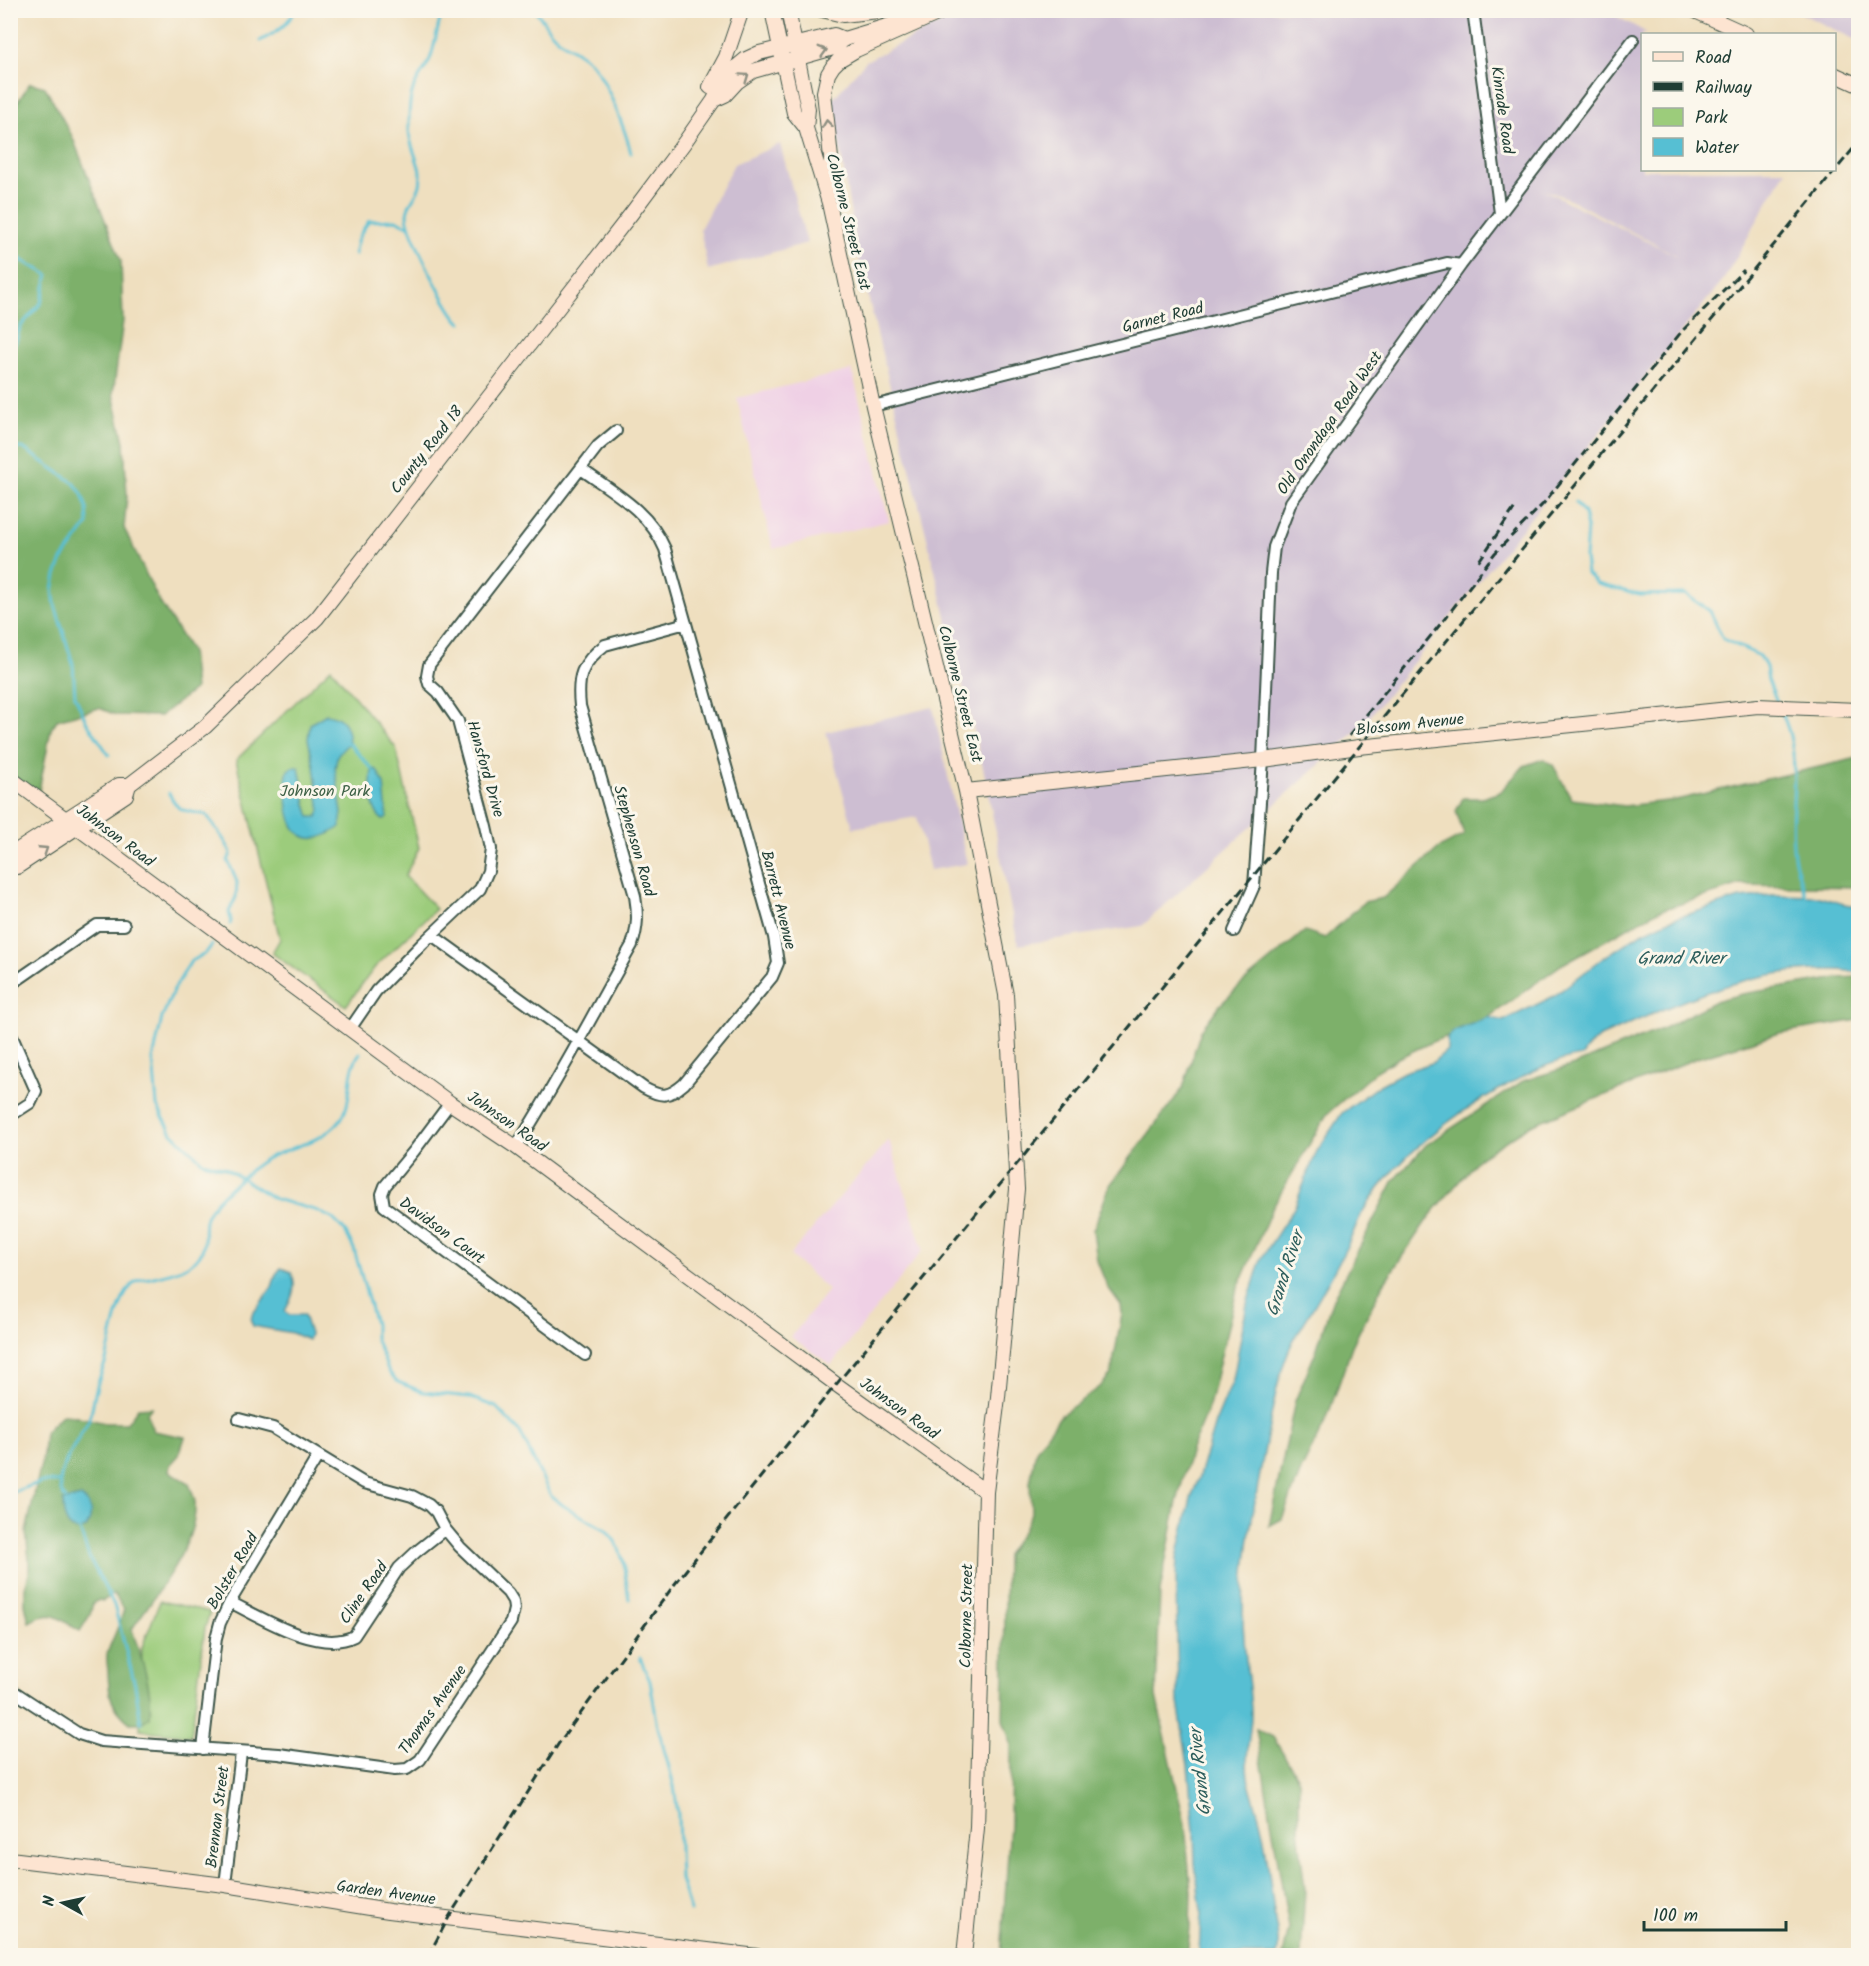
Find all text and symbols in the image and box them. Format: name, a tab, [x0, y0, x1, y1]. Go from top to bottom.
legend	[1641, 33, 1836, 171]
text: Road	[1695, 44, 1732, 73]
one-way arrow	[817, 46, 827, 58]
street label: Kinrade Road	[1483, 65, 1521, 156]
one-way arrow	[739, 73, 750, 84]
text: Railway	[1695, 74, 1752, 103]
text: Park	[1695, 104, 1728, 133]
one-way arrow	[821, 119, 834, 128]
text: Water	[1695, 134, 1740, 163]
street label: Colborne Street East	[819, 151, 877, 294]
street label: Garnet Road	[1120, 296, 1207, 340]
street label: Old Onondaga Road West	[1271, 345, 1390, 500]
street label: County Road 18	[384, 400, 470, 500]
street label: Colborne Street East	[931, 623, 989, 766]
street label: Blossom Avenue	[1355, 707, 1465, 743]
street label: Hansford Drive	[459, 718, 511, 820]
park label: Johnson Park	[280, 779, 370, 804]
street label: Stephenson Road	[606, 782, 662, 901]
street label: Johnson Road	[70, 798, 160, 875]
one-way arrow	[38, 845, 48, 857]
street label: Barrett Avenue	[754, 848, 802, 952]
water label: Grand River	[1637, 945, 1729, 974]
street label: Johnson Road	[462, 1085, 553, 1159]
street label: Davidson Court	[394, 1191, 491, 1271]
water label: Grand River	[1259, 1224, 1315, 1320]
street label: Johnson Road	[854, 1372, 945, 1447]
street label: Bolster Road	[201, 1527, 266, 1614]
street label: Cline Road	[333, 1556, 395, 1629]
street label: Colborne Street	[954, 1563, 980, 1668]
street label: Thomas Avenue	[393, 1660, 473, 1760]
water label: Grand River	[1182, 1723, 1220, 1817]
street label: Brennan Street	[199, 1764, 237, 1870]
north arrow	[33, 1873, 93, 1933]
street label: Garden Avenue	[335, 1874, 437, 1912]
text: N	[37, 1894, 63, 1908]
scale bar	[1644, 1894, 1786, 1932]
text: 100 m	[1653, 1902, 1698, 1931]

